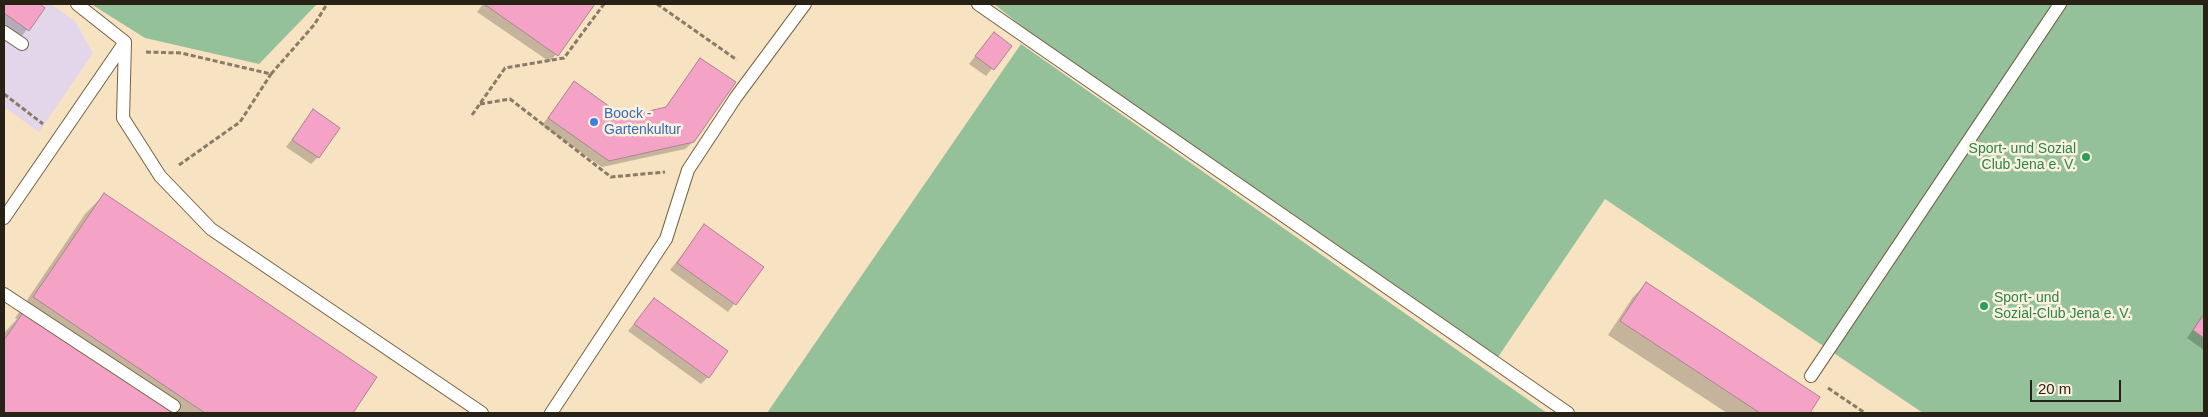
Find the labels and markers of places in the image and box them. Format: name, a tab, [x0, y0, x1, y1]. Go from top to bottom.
place label: Boock - Gartenkultur	[604, 106, 681, 138]
marker: Boock - Gartenkultur	[588, 116, 600, 128]
place label: Sport- und Sozial Club Jena e. V.	[1969, 141, 2076, 174]
marker: Sport- und Sozial Club Jena e. V.	[2080, 151, 2092, 163]
place label: Sport- und Sozial-Club Jena e. V.	[1994, 290, 2131, 322]
marker: Sport- und Sozial-Club Jena e. V.	[1978, 300, 1990, 312]

